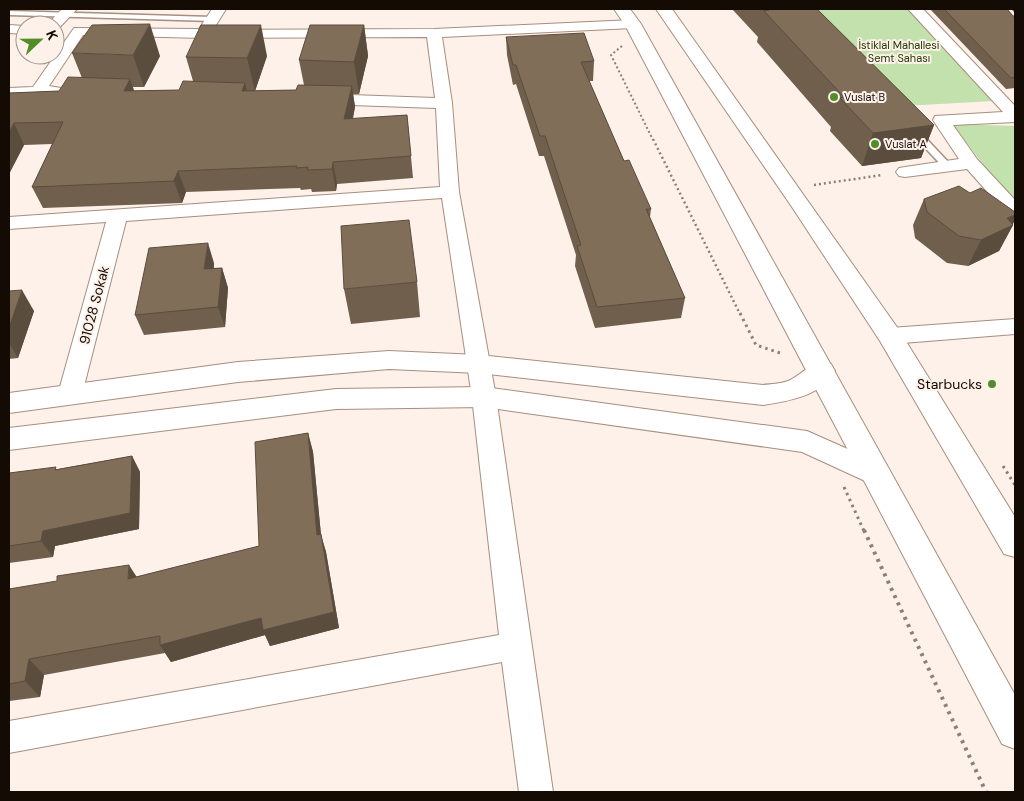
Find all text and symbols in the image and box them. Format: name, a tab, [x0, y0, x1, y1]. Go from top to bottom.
north arrow	[15, 15, 65, 65]
text: K	[42, 28, 62, 43]
park label: İstiklal Mahallesi Semt Sahası	[858, 38, 940, 65]
place label: Vuslat B	[844, 90, 886, 104]
marker: Vuslat B	[828, 91, 840, 103]
place label: Vuslat A	[885, 137, 927, 151]
marker: Vuslat A	[869, 138, 881, 150]
street label: 91028 Sokak	[75, 264, 113, 346]
place label: Starbucks	[917, 375, 982, 393]
marker: Starbucks	[986, 378, 998, 390]

